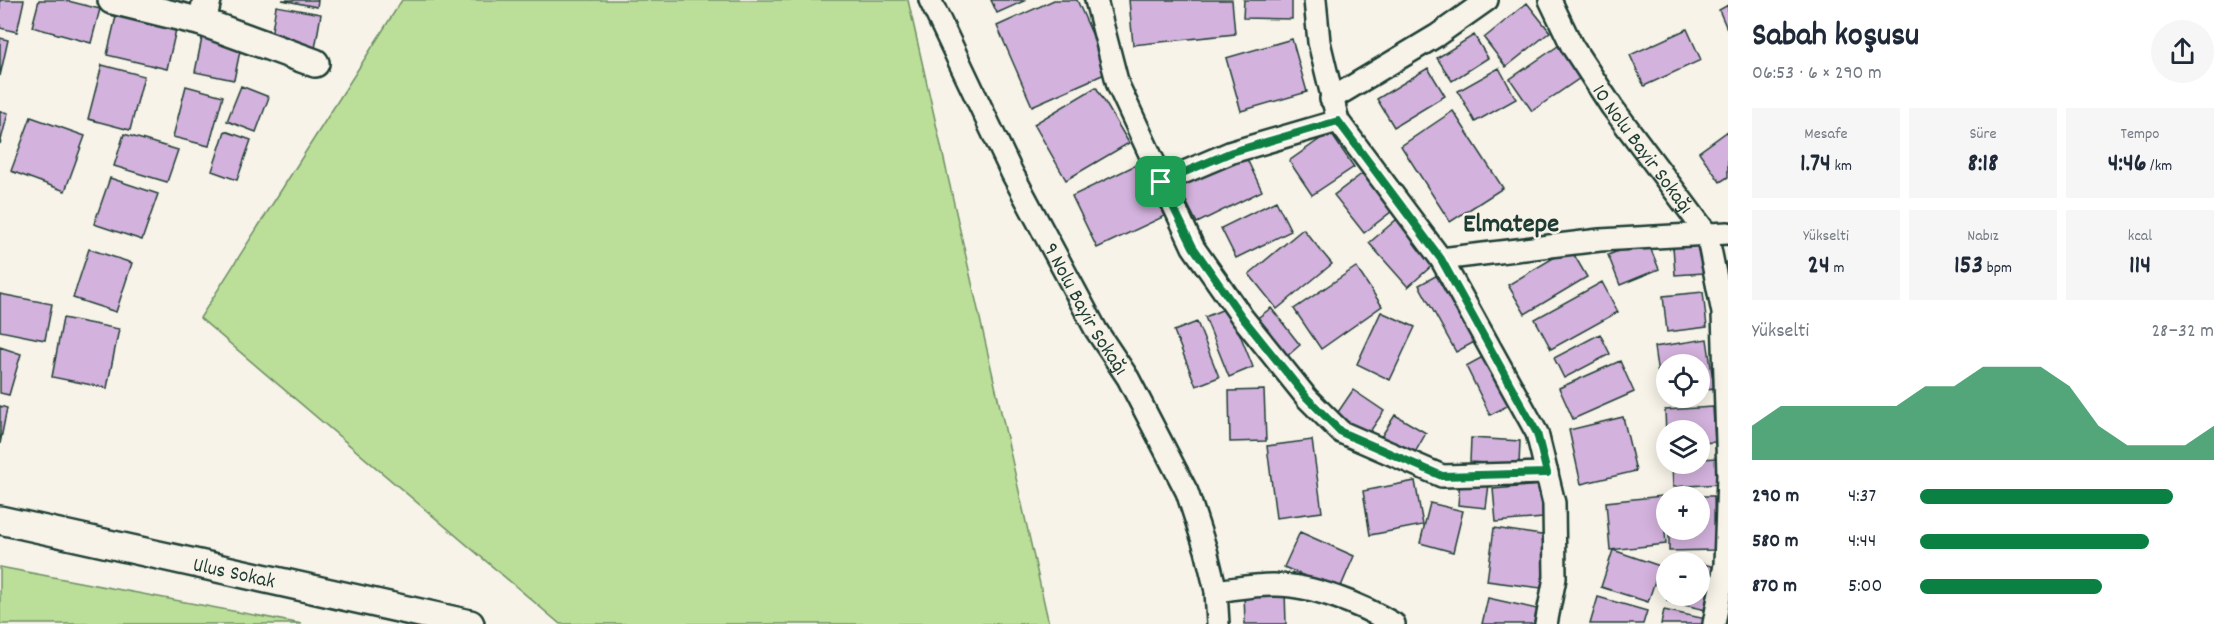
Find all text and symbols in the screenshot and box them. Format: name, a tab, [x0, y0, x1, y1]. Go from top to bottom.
text: Sabah koşusu	[1752, 14, 1919, 61]
button: share	[2151, 20, 2214, 83]
text: 06:53 · 6 × 290 m	[1752, 60, 1882, 88]
street label: 10 Nolu Bayir Sokağı	[1583, 79, 1699, 221]
text: Mesafe	[1804, 123, 1848, 146]
text: Süre	[1970, 123, 1996, 146]
text: Tempo	[2121, 123, 2159, 146]
text: 1.74	[1800, 146, 1831, 183]
text: 8:18	[1968, 146, 1998, 183]
text: 4:46	[2108, 146, 2146, 183]
text: km	[1831, 155, 1852, 178]
text: /km	[2146, 155, 2172, 178]
pin	[1135, 156, 1186, 207]
icon: arrive	[1144, 165, 1177, 198]
district label: Elmatepe	[1463, 206, 1559, 245]
text: Yükselti	[1803, 225, 1849, 248]
text: Nabız	[1967, 225, 1999, 248]
text: kcal	[2128, 225, 2152, 248]
street label: 9 Nolu Bayir Sokağı	[1034, 238, 1134, 382]
text: 24	[1808, 248, 1830, 285]
text: 153	[1954, 248, 1983, 285]
text: 114	[2129, 248, 2151, 285]
text: m	[1830, 257, 1844, 280]
text: bpm	[1983, 257, 2012, 280]
text: Yükselti	[1752, 318, 1809, 346]
text: 28–32 m	[2151, 318, 2214, 346]
map controls	[1656, 354, 1710, 606]
button: locate	[1656, 354, 1710, 408]
button: layers	[1656, 420, 1710, 474]
text: 290 m	[1752, 483, 1799, 511]
text: 4:37	[1848, 483, 1876, 511]
button: +	[1656, 486, 1710, 540]
text: 580 m	[1752, 528, 1799, 556]
text: 4:44	[1848, 528, 1876, 556]
street label: Ulus Sokak	[190, 551, 278, 598]
button: −	[1656, 552, 1710, 606]
text: 870 m	[1752, 573, 1797, 601]
text: 5:00	[1848, 573, 1882, 601]

